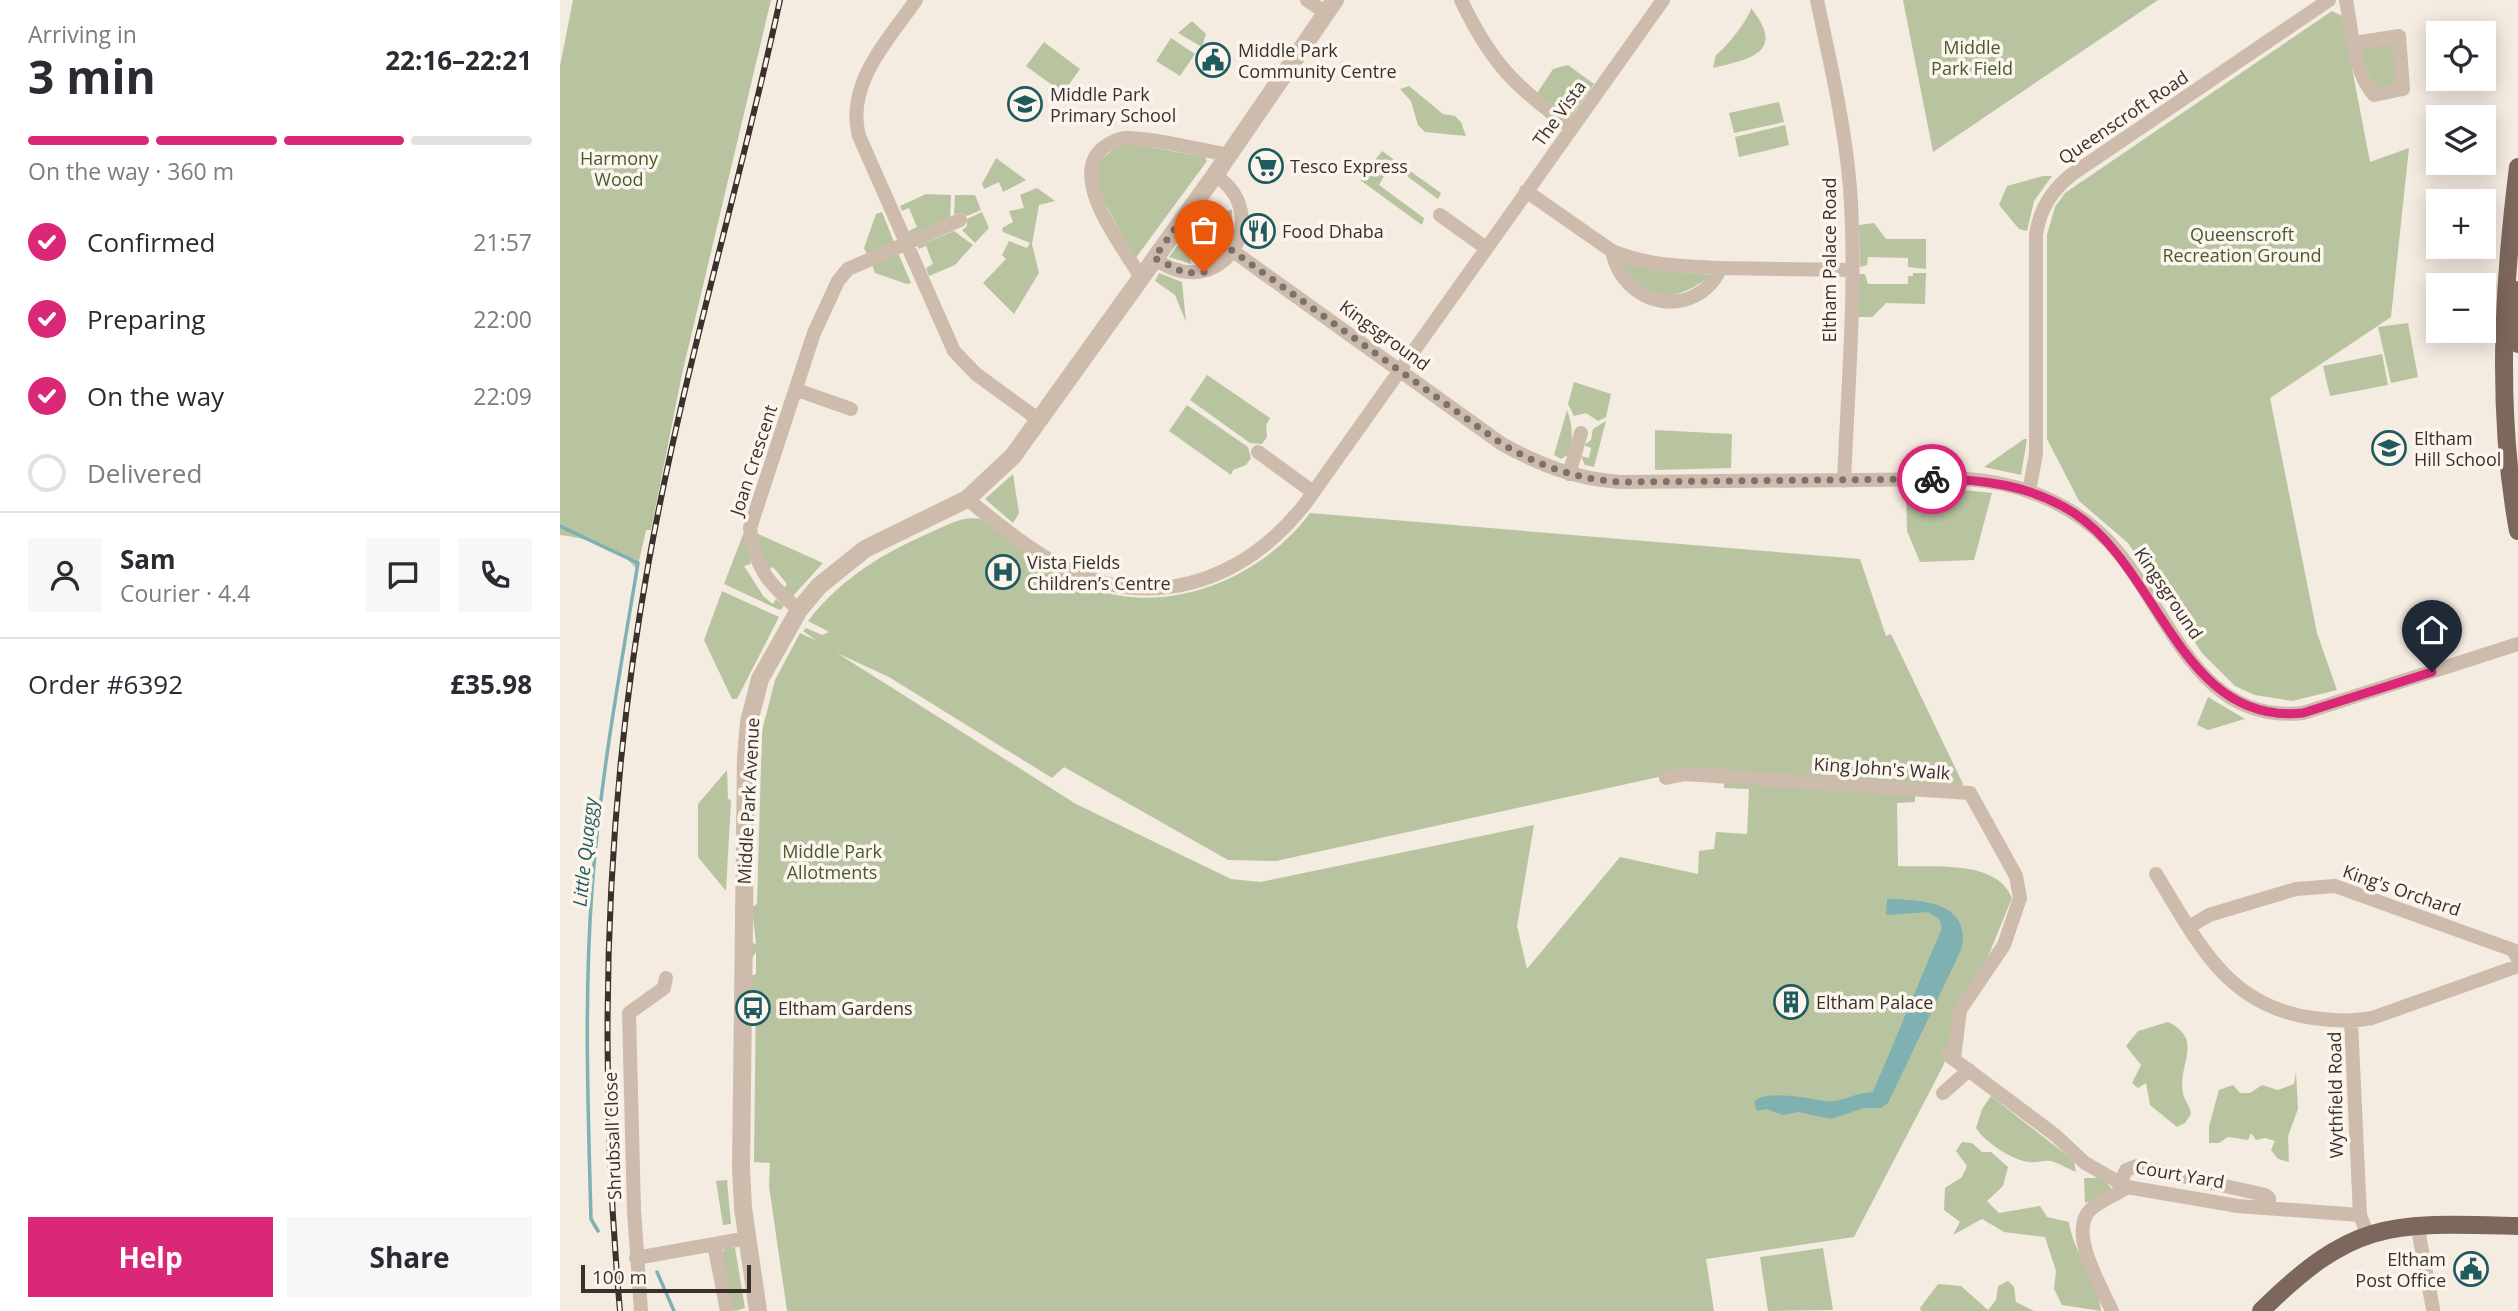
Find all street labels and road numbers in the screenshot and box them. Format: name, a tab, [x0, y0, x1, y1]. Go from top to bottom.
street label: Queenscroft Road	[2053, 65, 2193, 169]
street label: The Vista	[1527, 75, 1591, 151]
street label: Eltham Palace Road	[1817, 177, 1841, 343]
street label: Kingsground	[1335, 294, 1435, 376]
street label: Joan Crescent	[723, 402, 782, 520]
street label: Kingsground	[2129, 542, 2209, 644]
street label: Middle Park Avenue	[732, 717, 764, 885]
street label: King John's Walk	[1813, 751, 1952, 785]
street label: King's Orchard	[2340, 859, 2464, 921]
street label: Wythfield Road	[2322, 1031, 2348, 1159]
street label: Shrubsall Close	[598, 1072, 626, 1200]
street label: Court Yard	[2134, 1154, 2226, 1194]

